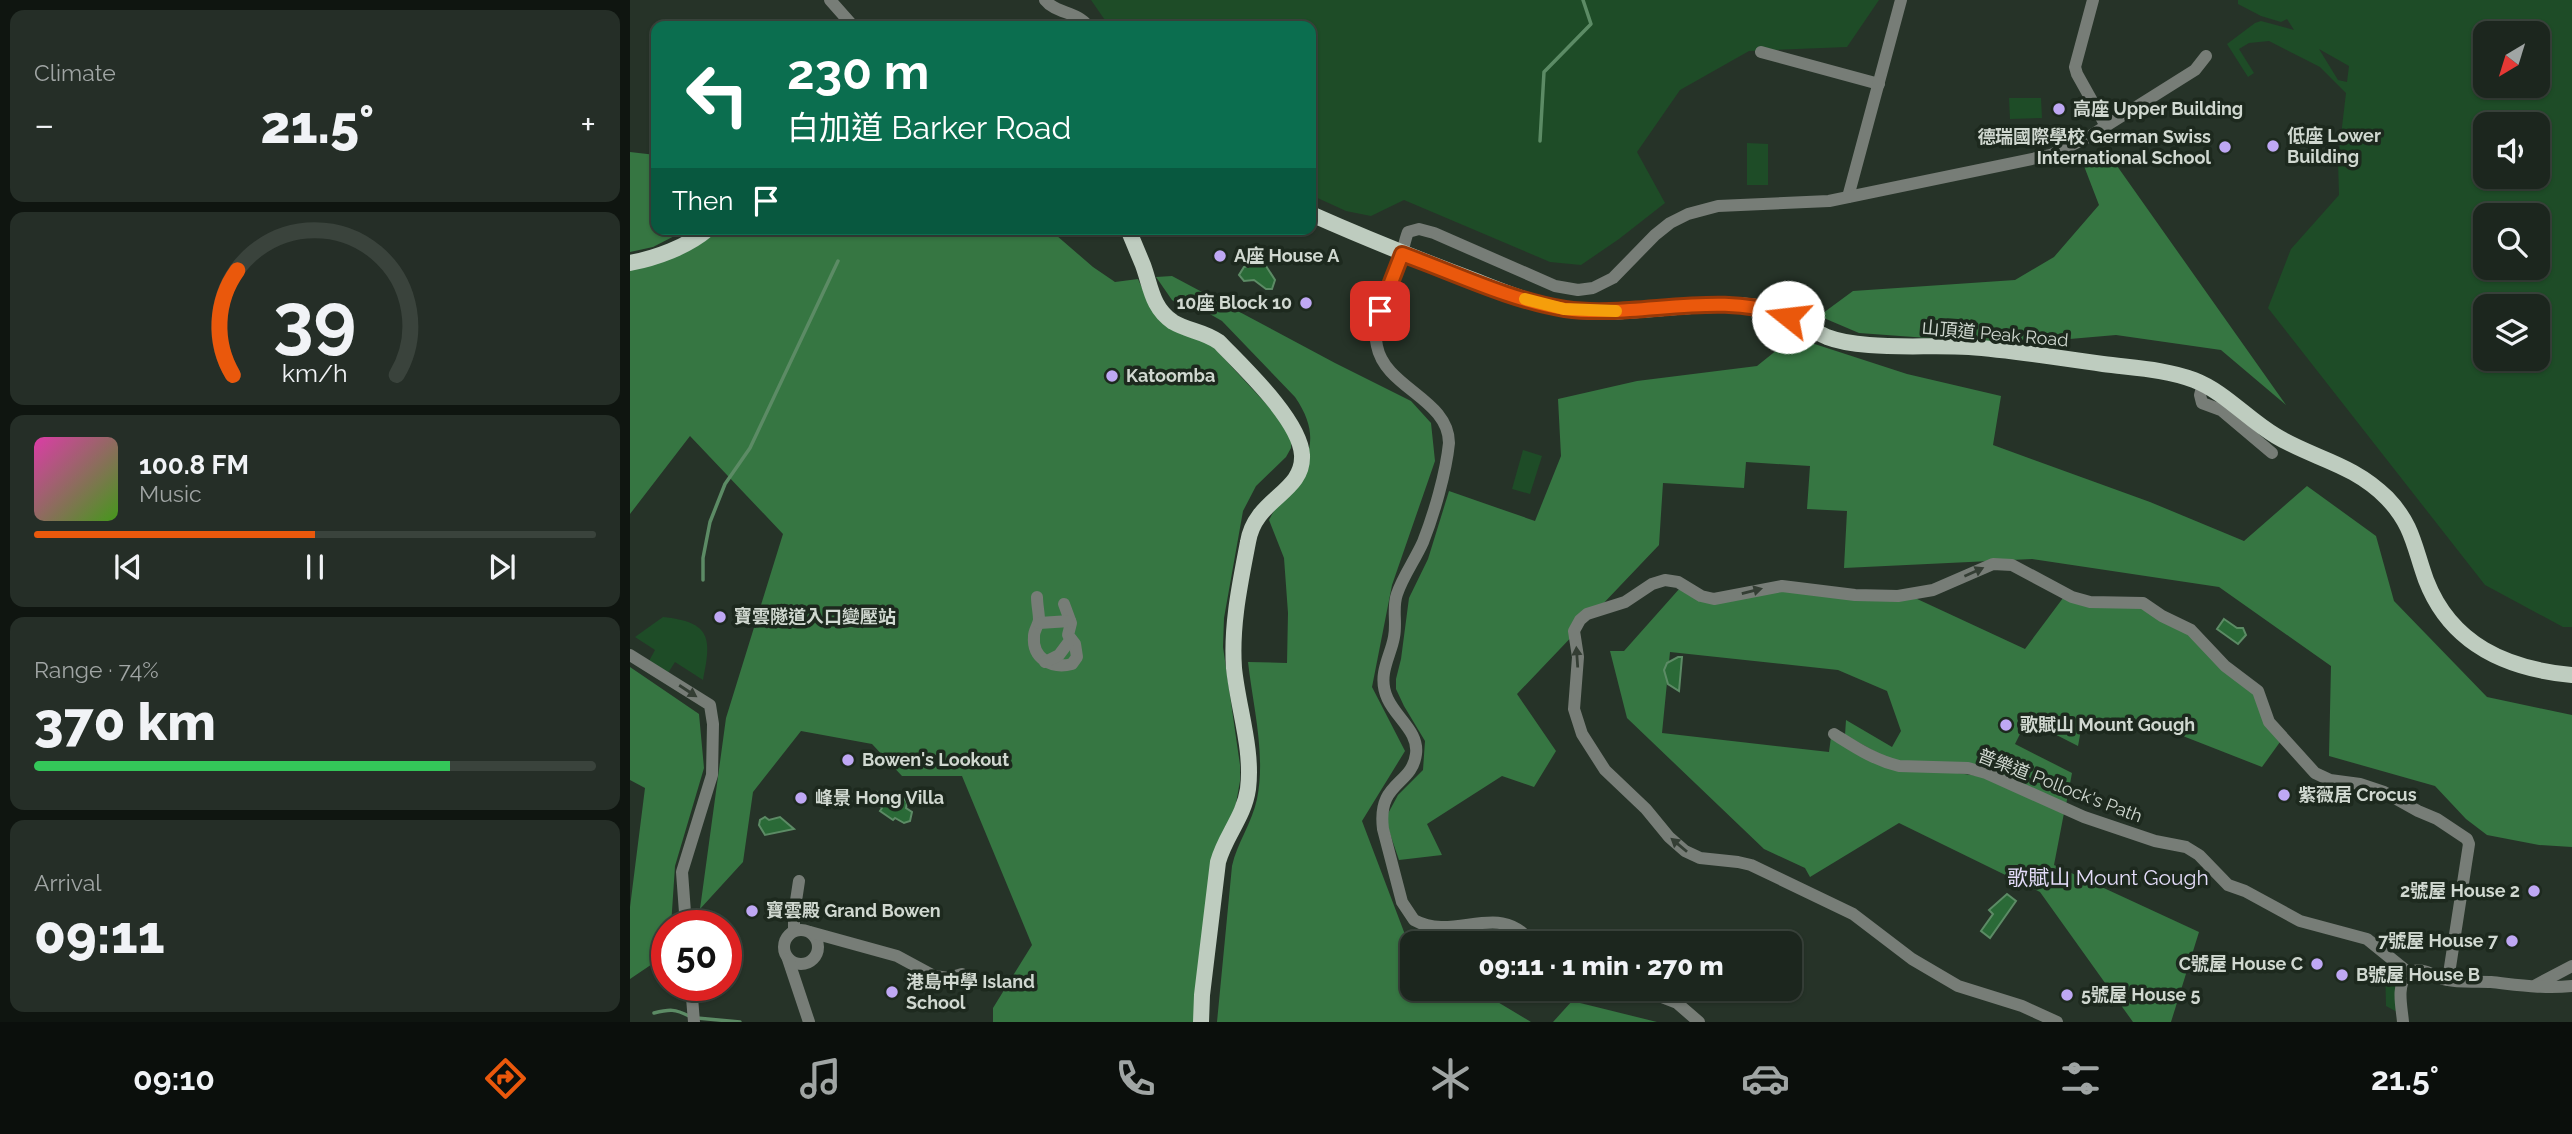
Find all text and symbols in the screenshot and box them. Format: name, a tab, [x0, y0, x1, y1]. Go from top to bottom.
north arrow	[2473, 21, 2550, 98]
map controls	[2473, 21, 2550, 371]
text: 230 m	[787, 43, 929, 100]
icon: left	[672, 49, 763, 140]
text: Climate	[34, 59, 116, 86]
text: 21.5°	[260, 94, 374, 155]
place label: 高座 Upper Building	[2073, 98, 2243, 119]
marker: 高座 Upper Building	[2051, 101, 2067, 117]
text: −	[34, 102, 54, 147]
text: +	[580, 102, 596, 147]
text: 白加道 Barker Road	[787, 109, 1071, 146]
button: sound	[2473, 112, 2550, 189]
place label: 低座 Lower Building	[2287, 125, 2381, 167]
place label: 德瑞國際學校 German Swiss International School	[1977, 126, 2211, 168]
marker: 低座 Lower Building	[2265, 138, 2281, 154]
marker: 德瑞國際學校 German Swiss International School	[2217, 139, 2233, 155]
icon: arrive	[747, 182, 785, 220]
text: Then	[672, 186, 733, 216]
button: search	[2473, 203, 2550, 280]
place label: A座 House A	[1234, 245, 1340, 266]
marker: A座 House A	[1212, 248, 1228, 264]
text: 39	[273, 277, 357, 362]
position arrow	[1751, 280, 1825, 354]
pin	[1350, 281, 1410, 341]
place label: 10座 Block 10	[1176, 292, 1292, 313]
icon: arrive	[1361, 292, 1399, 330]
button: layers	[2473, 294, 2550, 371]
marker: 10座 Block 10	[1298, 295, 1314, 311]
street label: 山頂道 Peak Road	[1921, 317, 2069, 350]
text: km/h	[282, 357, 348, 387]
place label: Katoomba	[1126, 365, 1215, 386]
marker: Katoomba	[1104, 368, 1120, 384]
text: 100.8 FM	[139, 450, 249, 480]
text: Music	[139, 480, 202, 507]
icon: previous	[109, 548, 147, 586]
icon: pause	[296, 548, 334, 586]
icon: next	[483, 548, 521, 586]
one-way arrow	[1964, 566, 1984, 577]
one-way arrow	[1742, 585, 1764, 596]
place label: 寶雲隧道入口變壓站	[734, 606, 896, 627]
marker: 寶雲隧道入口變壓站	[712, 609, 728, 625]
one-way arrow	[1571, 646, 1582, 668]
text: Range · 74%	[34, 656, 159, 683]
one-way arrow	[678, 684, 698, 697]
text: 370 km	[34, 691, 216, 752]
place label: 歌賦山 Mount Gough	[2020, 714, 2195, 735]
marker: 歌賦山 Mount Gough	[1998, 717, 2014, 733]
street label: 普樂道 Pollock's Path	[1975, 745, 2145, 827]
place label: Bowen's Lookout	[862, 749, 1009, 770]
marker: Bowen's Lookout	[840, 752, 856, 768]
place label: 紫薇居 Crocus	[2298, 784, 2417, 805]
place label: 峰景 Hong Villa	[815, 787, 944, 808]
marker: 紫薇居 Crocus	[2276, 787, 2292, 803]
marker: 峰景 Hong Villa	[793, 790, 809, 806]
one-way arrow	[1670, 838, 1688, 853]
district label: 歌賦山 Mount Gough	[2007, 865, 2209, 890]
text: Arrival	[34, 869, 101, 896]
place label: 2號屋 House 2	[2400, 880, 2520, 901]
marker: 2號屋 House 2	[2526, 883, 2542, 899]
place label: 寶雲殿 Grand Bowen	[766, 900, 941, 921]
marker: 寶雲殿 Grand Bowen	[744, 903, 760, 919]
text: 09:11	[34, 904, 165, 965]
speed limit sign: 50	[651, 910, 742, 1001]
place label: 7號屋 House 7	[2378, 930, 2499, 951]
marker: 7號屋 House 7	[2504, 933, 2520, 949]
text: 09:11 · 1 min · 270 m	[1478, 951, 1724, 981]
place label: C號屋 House C	[2179, 953, 2303, 974]
marker: C號屋 House C	[2309, 956, 2325, 972]
place label: B號屋 House B	[2356, 964, 2480, 985]
marker: B號屋 House B	[2334, 967, 2350, 983]
place label: 港島中學 Island School	[906, 971, 1035, 1013]
marker: 港島中學 Island School	[884, 984, 900, 1000]
place label: 5號屋 House 5	[2081, 984, 2201, 1005]
marker: 5號屋 House 5	[2059, 987, 2075, 1003]
icon: directions	[481, 1054, 530, 1103]
icon: music	[796, 1054, 845, 1103]
icon: phone	[1111, 1054, 1160, 1103]
icon: climate	[1426, 1054, 1475, 1103]
icon: car	[1741, 1054, 1790, 1103]
icon: filters	[2056, 1054, 2105, 1103]
text: 09:10	[133, 1060, 215, 1097]
text: 21.5°	[2371, 1060, 2439, 1097]

